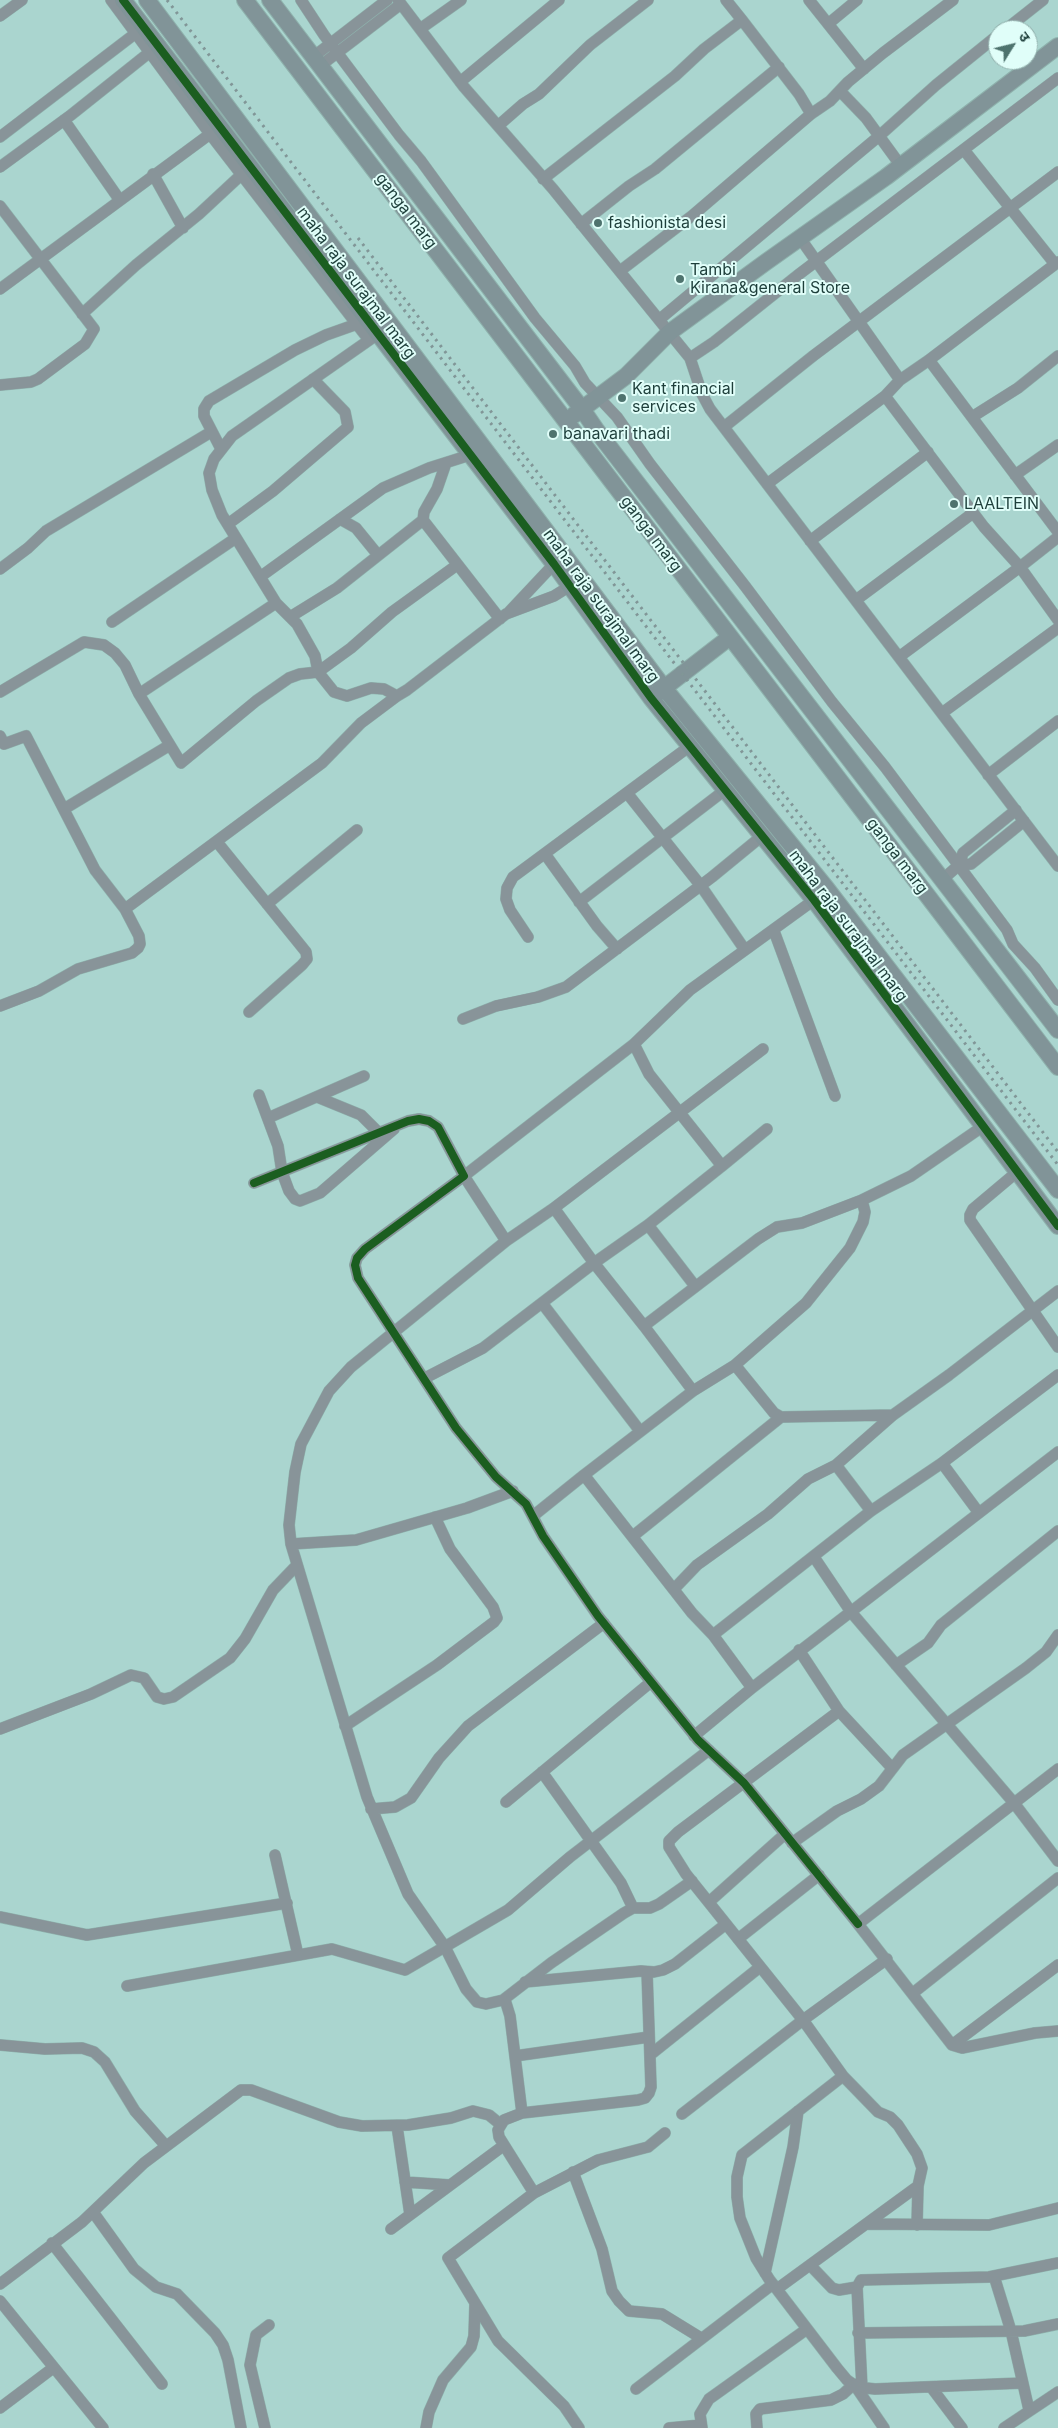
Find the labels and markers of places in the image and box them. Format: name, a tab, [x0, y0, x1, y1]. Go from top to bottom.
place label: fashionista desi	[608, 213, 726, 233]
marker: fashionista desi	[592, 217, 604, 229]
place label: Tambi Kirana&general Store	[690, 260, 850, 298]
marker: Tambi Kirana&general Store	[674, 273, 686, 285]
place label: Kant financial services	[632, 379, 734, 417]
marker: Kant financial services	[616, 392, 628, 404]
place label: banavari thadi	[563, 424, 670, 444]
marker: banavari thadi	[547, 428, 559, 440]
place label: LAALTEIN	[964, 494, 1039, 514]
marker: LAALTEIN	[948, 498, 960, 510]

